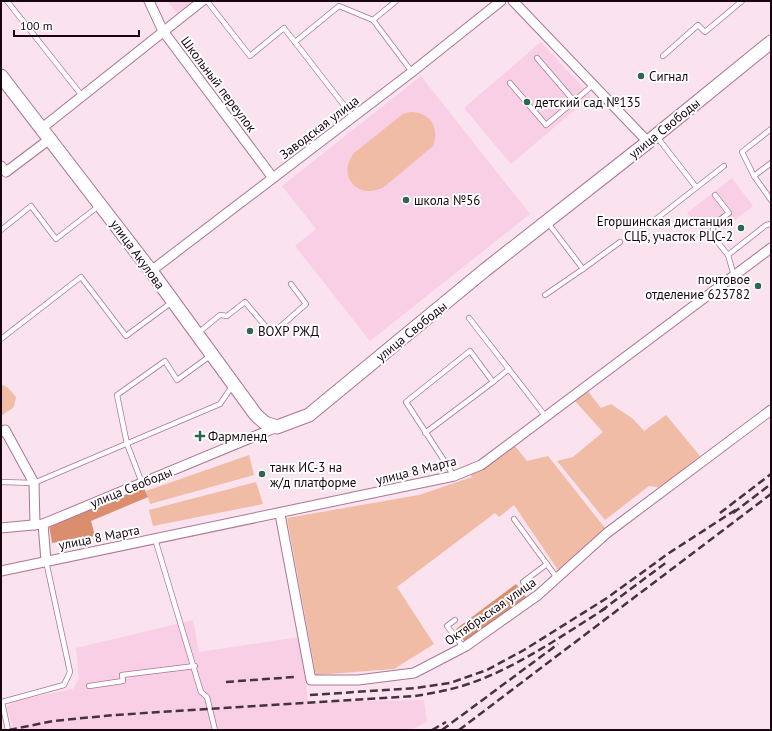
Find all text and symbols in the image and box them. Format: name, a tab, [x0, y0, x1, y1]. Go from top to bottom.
scale bar	[14, 12, 139, 38]
text: 100 m	[20, 18, 53, 33]
street label: Школьный переулок	[177, 33, 261, 136]
place label: Сигнал	[649, 68, 688, 85]
marker: Сигнал	[636, 71, 646, 81]
street label: Заводская улица	[276, 92, 362, 163]
place label: детский сад №135	[535, 94, 641, 111]
street label: улица Свободы	[625, 94, 703, 162]
marker: детский сад №135	[522, 97, 532, 107]
place label: школа №56	[414, 192, 480, 209]
marker: школа №56	[401, 195, 411, 205]
place label: Егоршинская дистанция СЦБ, участок РЦС-2	[597, 213, 733, 245]
street label: улица Акулова	[107, 216, 169, 293]
marker: Егоршинская дистанция СЦБ, участок РЦС-2	[736, 223, 746, 233]
place label: почтовое отделение 623782	[645, 271, 750, 303]
marker: почтовое отделение 623782	[753, 281, 763, 291]
street label: улица Свободы	[372, 297, 450, 365]
place label: ВОХР РЖД	[258, 323, 319, 340]
marker: ВОХР РЖД	[245, 326, 255, 336]
place label: Фармленд	[208, 428, 267, 445]
marker: Фармленд	[195, 431, 205, 441]
street label: улица 8 Марта	[374, 452, 458, 489]
place label: танк ИС-3 на ж/д платформе	[270, 459, 356, 491]
street label: улица Свободы	[88, 463, 175, 512]
marker: танк ИС-3 на ж/д платформе	[257, 469, 267, 479]
street label: улица 8 Марта	[57, 521, 141, 554]
street label: Октябрьская улица	[441, 574, 539, 649]

